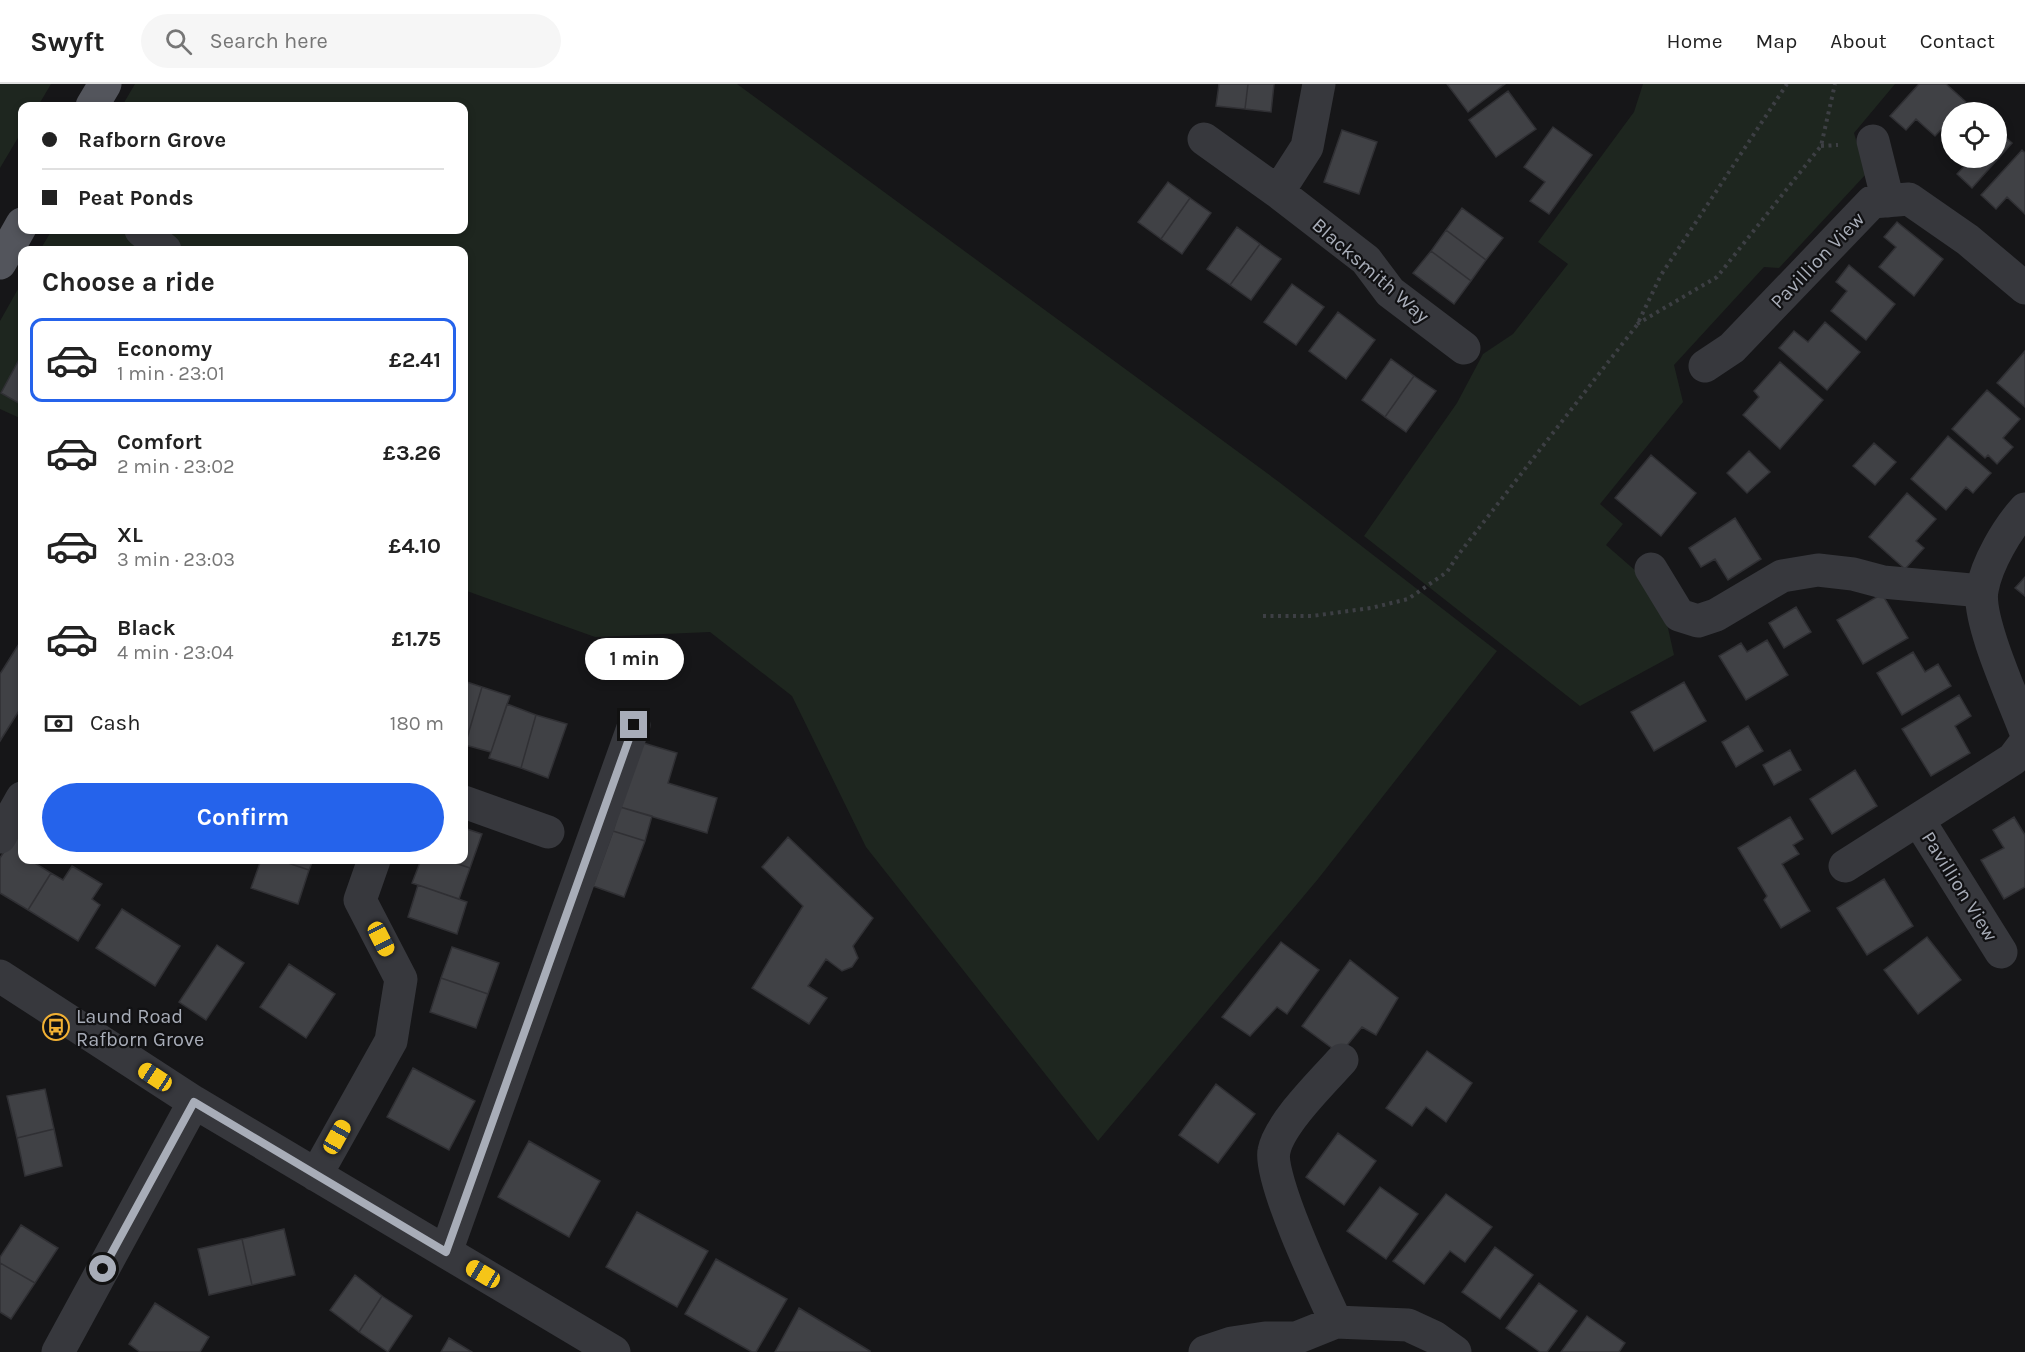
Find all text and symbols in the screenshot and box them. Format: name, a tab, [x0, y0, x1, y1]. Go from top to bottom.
search box	[141, 14, 561, 68]
text: Swyft	[30, 25, 105, 58]
icon: search	[162, 25, 195, 58]
text: Search here	[210, 28, 328, 54]
text: Home	[1667, 29, 1723, 53]
text: Map	[1756, 29, 1797, 53]
text: About	[1830, 29, 1887, 53]
text: Contact	[1920, 29, 1995, 53]
map controls	[1941, 102, 2007, 168]
button: locate	[1941, 102, 2007, 168]
text: Rafborn Grove	[78, 127, 226, 153]
text: Peat Ponds	[78, 185, 194, 211]
street label: Pavillion View	[1766, 207, 1869, 313]
street label: Blacksmith Way	[1307, 213, 1434, 328]
text: Choose a ride	[42, 266, 215, 298]
icon: car	[45, 333, 99, 387]
text: Economy	[117, 336, 212, 362]
text: £2.41	[389, 347, 441, 373]
text: 1 min · 23:01	[117, 362, 225, 385]
icon: car	[45, 426, 99, 480]
text: Comfort	[117, 429, 202, 455]
text: £3.26	[383, 440, 441, 466]
text: 2 min · 23:02	[117, 455, 235, 478]
icon: car	[45, 519, 99, 573]
text: XL	[117, 522, 143, 548]
text: £4.10	[388, 533, 441, 559]
text: 3 min · 23:03	[117, 548, 235, 571]
icon: car	[45, 612, 99, 666]
text: Black	[117, 615, 176, 641]
text: £1.75	[391, 626, 441, 652]
callout: 1 min	[584, 638, 684, 680]
text: 4 min · 23:04	[117, 641, 234, 664]
text: 1 min	[609, 647, 660, 670]
icon: cash	[42, 707, 75, 740]
text: Cash	[90, 710, 140, 736]
route end	[620, 711, 647, 738]
text: 180 m	[390, 712, 444, 735]
button: Confirm	[42, 783, 444, 852]
street label: Pavillion View	[1917, 827, 2003, 946]
car	[365, 919, 397, 959]
place label: Laund Road Rafborn Grove	[76, 1005, 204, 1051]
bus stop icon: Laund Road Rafborn Grove	[41, 1012, 71, 1042]
car	[135, 1060, 175, 1094]
car	[320, 1117, 354, 1157]
route start	[89, 1255, 116, 1282]
car	[463, 1257, 503, 1291]

